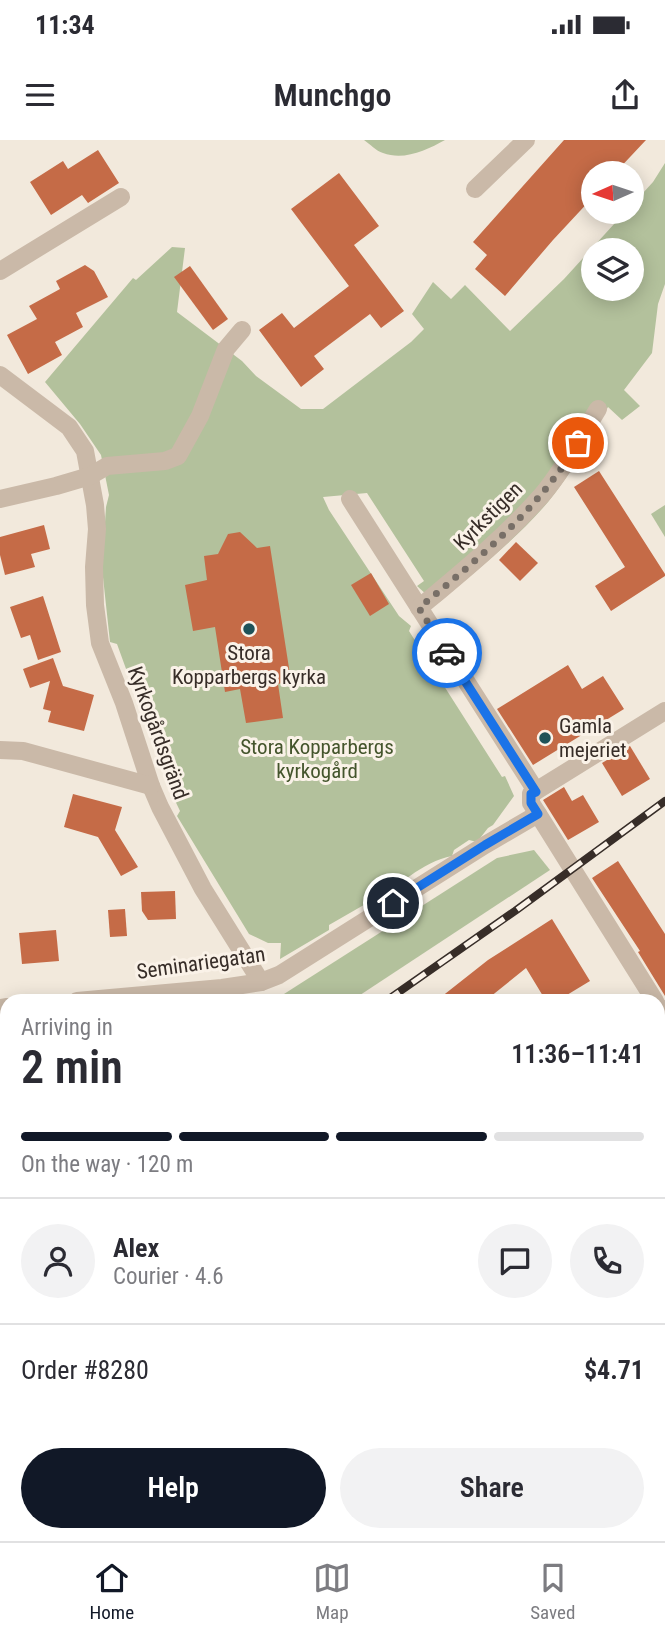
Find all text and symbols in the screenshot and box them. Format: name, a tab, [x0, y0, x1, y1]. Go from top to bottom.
text: 11:34	[35, 10, 95, 40]
icon: menu	[21, 76, 59, 114]
text: Munchgo	[274, 76, 392, 114]
icon: share	[606, 76, 644, 114]
north arrow	[581, 161, 644, 224]
map controls	[581, 161, 644, 301]
button: layers	[581, 238, 644, 301]
pin	[548, 413, 608, 473]
icon: bag	[559, 424, 597, 462]
street label: Kyrkstigen	[449, 477, 527, 555]
courier	[412, 618, 482, 688]
marker: Stora Kopparbergs kyrka	[241, 621, 257, 637]
icon: car	[428, 634, 466, 672]
place label: Stora Kopparbergs kyrka	[172, 641, 326, 689]
street label: Kyrkogårdsgränd	[123, 663, 193, 803]
place label: Gamla mejeriet	[559, 714, 626, 762]
marker: Gamla mejeriet	[537, 730, 553, 746]
park label: Stora Kopparbergs kyrkogård	[240, 735, 394, 783]
pin	[363, 873, 423, 933]
icon: home	[374, 884, 412, 922]
street label: Seminariegatan	[135, 942, 267, 984]
text: Arriving in	[21, 1014, 113, 1041]
text: 11:36–11:41	[511, 1039, 644, 1069]
text: 2 min	[21, 1040, 123, 1094]
text: On the way · 120 m	[21, 1151, 193, 1178]
button: person	[21, 1224, 95, 1298]
button: chat	[478, 1224, 552, 1298]
button: phone	[570, 1224, 644, 1298]
text: Alex	[113, 1233, 159, 1263]
text: Courier · 4.6	[113, 1263, 224, 1290]
text: Order #8280	[21, 1355, 149, 1385]
text: $4.71	[584, 1355, 644, 1385]
button: Help	[21, 1448, 326, 1528]
button: Share	[340, 1448, 644, 1528]
tab: Home	[90, 1559, 134, 1624]
tab: Map	[313, 1559, 351, 1624]
tab: Saved	[530, 1559, 575, 1624]

